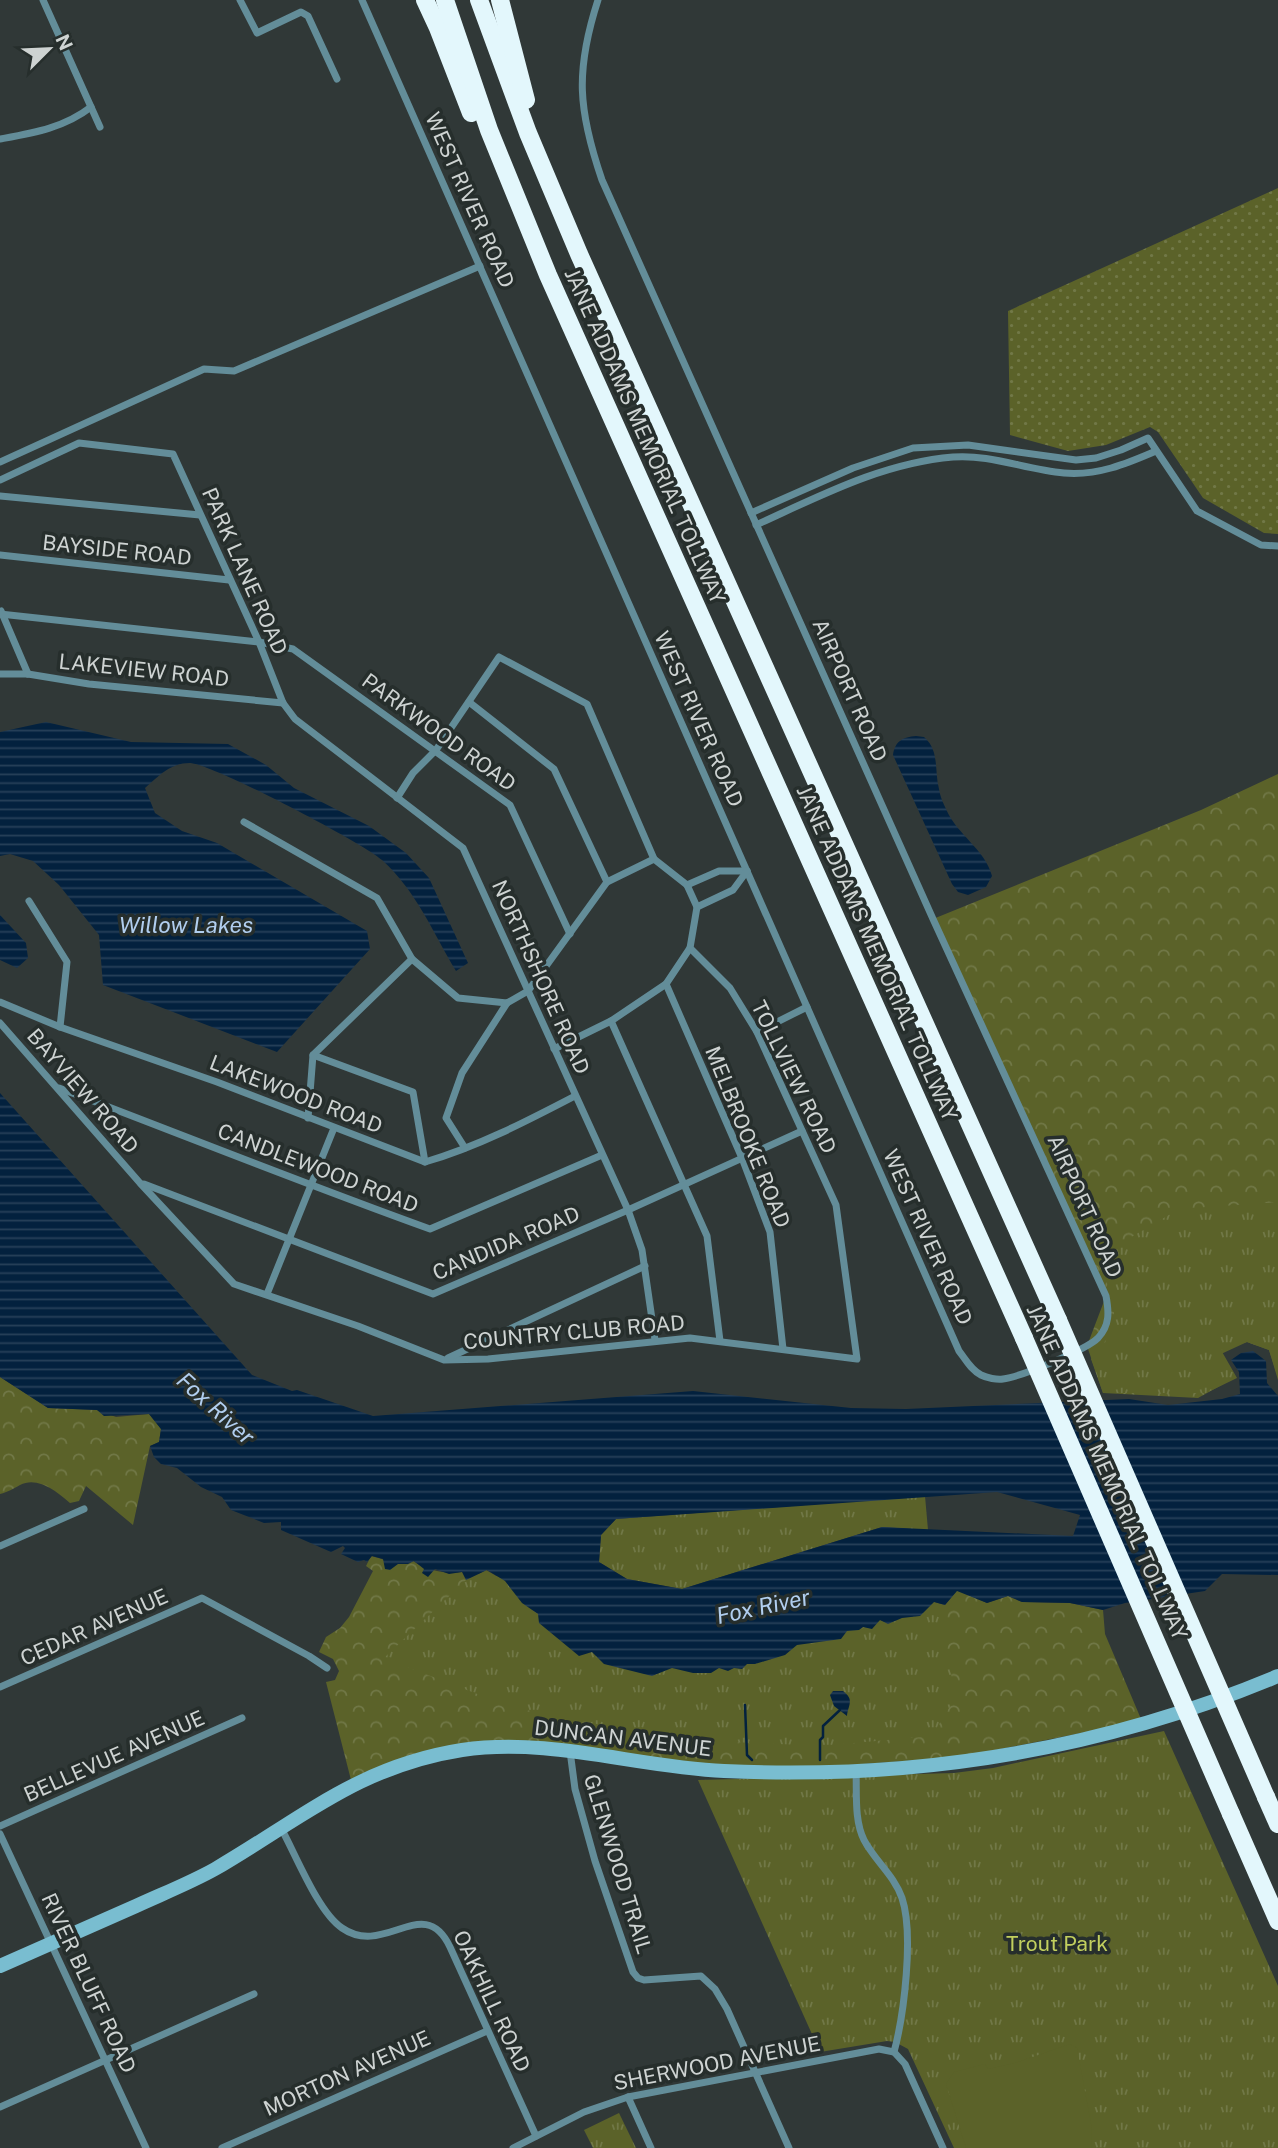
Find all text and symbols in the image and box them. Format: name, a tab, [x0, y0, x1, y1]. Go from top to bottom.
north arrow	[14, 14, 84, 84]
text: N	[51, 31, 78, 53]
street label: WEST RIVER ROAD	[420, 108, 520, 292]
street label: JANE ADDAMS MEMORIAL TOLLWAY	[559, 264, 731, 608]
street label: PARK LANE ROAD	[197, 484, 293, 658]
street label: BAYSIDE ROAD	[41, 530, 193, 570]
street label: AIRPORT ROAD	[807, 615, 893, 765]
street label: WEST RIVER ROAD	[649, 627, 749, 811]
street label: LAKEVIEW ROAD	[58, 649, 230, 691]
street label: PARKWOOD ROAD	[357, 668, 521, 796]
street label: JANE ADDAMS MEMORIAL TOLLWAY	[791, 781, 963, 1125]
street label: NORTHSHORE ROAD	[487, 876, 595, 1078]
water label: Willow Lakes	[119, 911, 253, 938]
street label: TOLLVIEW ROAD	[746, 996, 842, 1158]
street label: BAYVIEW ROAD	[22, 1023, 144, 1159]
street label: MELBROOKE ROAD	[700, 1043, 796, 1231]
street label: LAKEWOOD ROAD	[206, 1050, 386, 1138]
street label: CANDLEWOOD ROAD	[214, 1118, 422, 1218]
street label: AIRPORT ROAD	[1042, 1131, 1128, 1281]
street label: WEST RIVER ROAD	[878, 1145, 978, 1329]
street label: CANDIDA ROAD	[429, 1201, 583, 1285]
street label: JANE ADDAMS MEMORIAL TOLLWAY	[1021, 1300, 1193, 1644]
street label: COUNTRY CLUB ROAD	[462, 1310, 686, 1354]
water label: Fox River	[172, 1366, 261, 1450]
street label: CEDAR AVENUE	[16, 1583, 172, 1671]
water label: Fox River	[714, 1583, 813, 1629]
street label: BELLEVUE AVENUE	[20, 1705, 208, 1807]
street label: DUNCAN AVENUE	[533, 1715, 713, 1761]
street label: GLENWOOD TRAIL	[579, 1771, 657, 1957]
street label: RIVER BLUFF ROAD	[36, 1889, 142, 2077]
street label: OAKHILL ROAD	[448, 1926, 536, 2076]
park label: Trout Park	[1006, 1931, 1108, 1956]
street label: MORTON AVENUE	[260, 2025, 434, 2121]
street label: SHERWOOD AVENUE	[611, 2031, 823, 2095]

